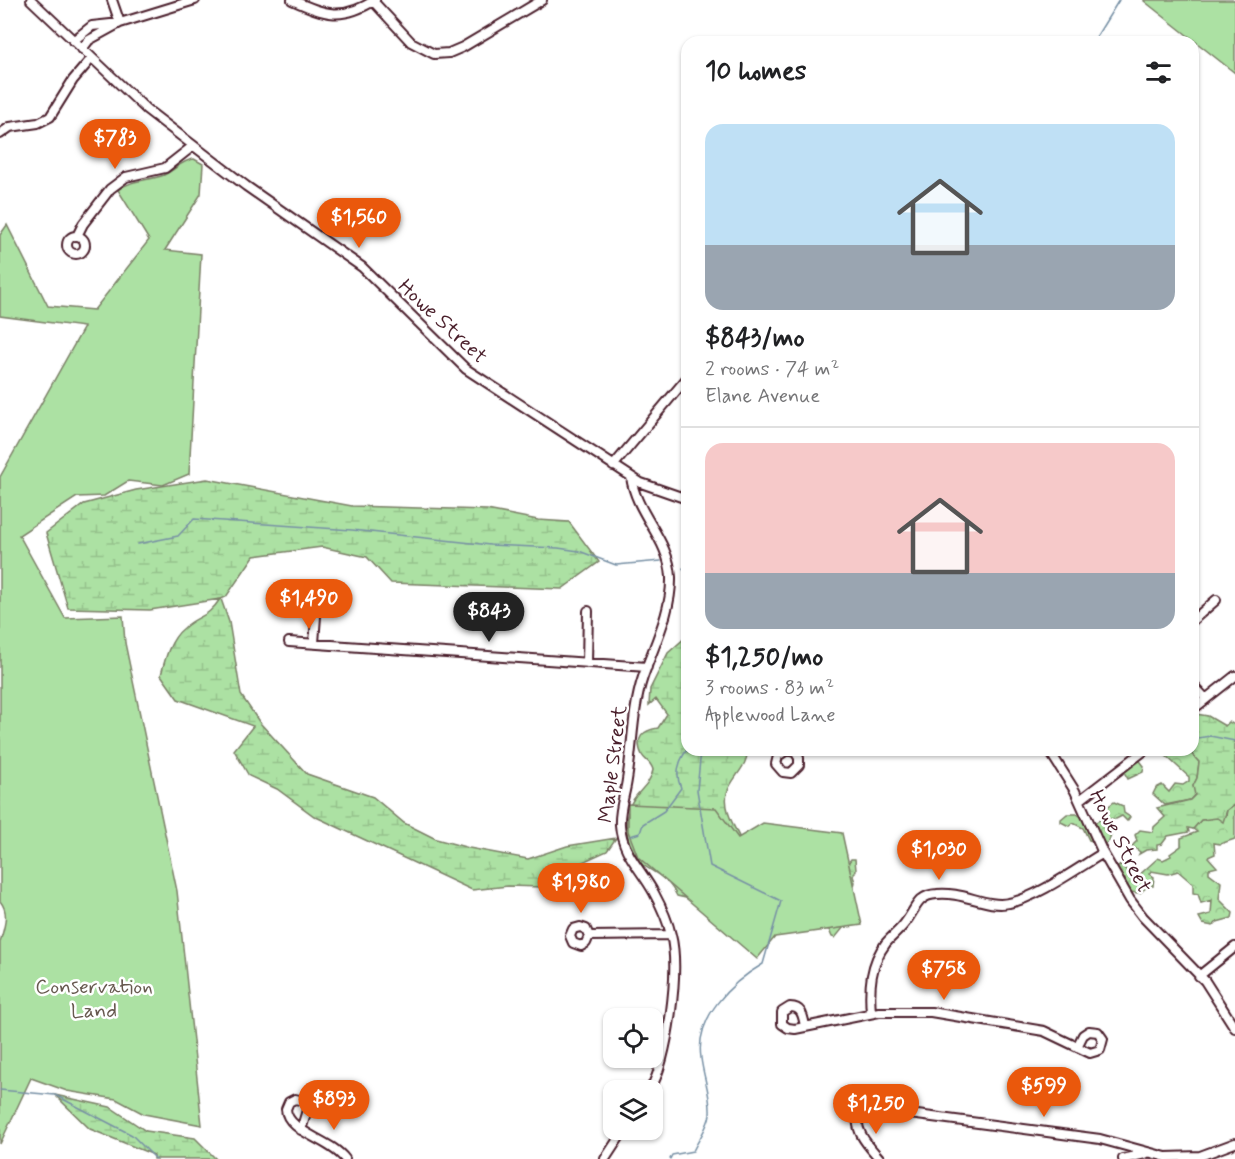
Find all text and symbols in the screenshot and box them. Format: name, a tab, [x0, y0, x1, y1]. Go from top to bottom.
text: 10 homes	[705, 55, 806, 89]
icon: filters	[1142, 56, 1175, 89]
pin: $783	[79, 119, 151, 170]
text: $783	[93, 125, 137, 152]
icon: home	[886, 163, 994, 271]
pin: $1,560	[310, 198, 408, 249]
text: $1,560	[331, 204, 387, 231]
street label: Howe Street	[392, 273, 493, 370]
text: $843/mo	[705, 322, 805, 356]
text: 2 rooms · 74 m²	[705, 356, 839, 383]
text: Elane Avenue	[705, 383, 820, 410]
icon: home	[886, 482, 994, 590]
pin: $1,490	[260, 579, 358, 630]
text: $1,490	[280, 585, 338, 612]
pin: $843	[453, 592, 525, 643]
text: $843	[467, 598, 511, 625]
text: $1,250/mo	[705, 641, 823, 675]
text: 3 rooms · 83 m²	[705, 675, 834, 702]
text: Applewood Lane	[705, 702, 835, 729]
street label: Maple Street	[592, 703, 634, 824]
street label: Howe Street	[1082, 785, 1158, 898]
pin: $1,030	[890, 830, 988, 881]
text: $1,030	[911, 836, 967, 863]
pin: $1,980	[532, 863, 630, 914]
text: $1,980	[552, 869, 610, 896]
pin: $758	[908, 950, 980, 1001]
text: $758	[921, 956, 967, 983]
park label: Conservation Land	[35, 973, 153, 1025]
map controls	[603, 1008, 663, 1140]
button: locate	[603, 1008, 663, 1068]
pin: $599	[1008, 1067, 1080, 1118]
text: $599	[1021, 1073, 1067, 1100]
pin: $893	[298, 1080, 370, 1131]
button: layers	[603, 1080, 663, 1140]
pin: $1,250	[827, 1084, 925, 1135]
text: $893	[312, 1086, 356, 1113]
text: $1,250	[847, 1090, 905, 1117]

